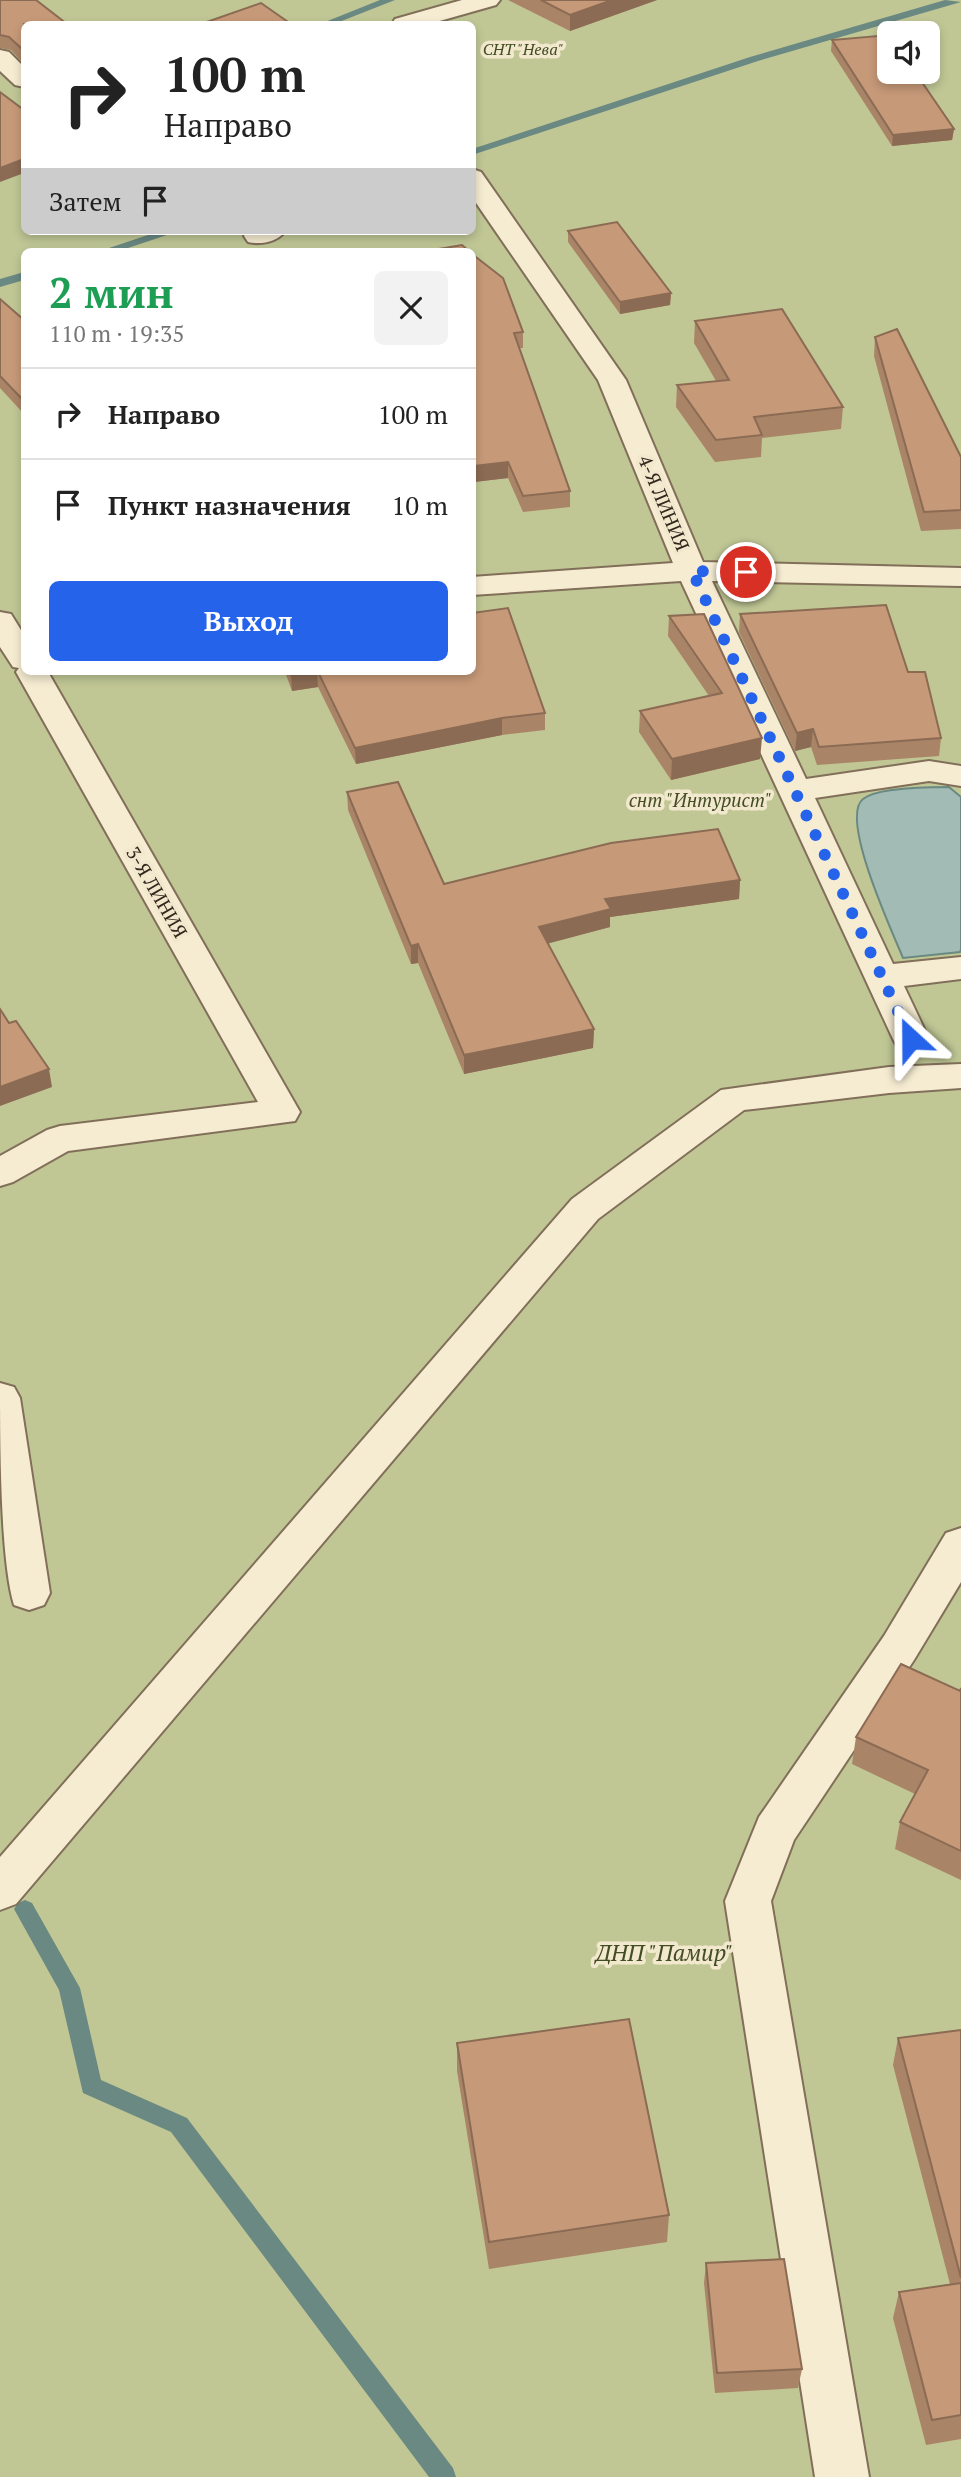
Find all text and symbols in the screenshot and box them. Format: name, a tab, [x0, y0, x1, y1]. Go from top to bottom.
map controls	[877, 21, 940, 84]
button: sound	[877, 21, 940, 84]
park label: СНТ "Нева"	[483, 38, 563, 60]
text: 100 m	[164, 41, 306, 106]
icon: right	[49, 49, 140, 140]
text: Направо	[164, 104, 292, 146]
icon: arrive	[136, 182, 174, 220]
text: Затем	[49, 184, 122, 218]
text: 2 мин	[49, 264, 174, 320]
button: close	[374, 271, 448, 345]
text: 110 m · 19:35	[49, 318, 184, 349]
icon: right	[49, 395, 87, 433]
text: Направо	[108, 397, 220, 431]
text: 100 m	[378, 397, 448, 431]
street label: 4-Я ЛИНИЯ	[633, 451, 696, 554]
icon: arrive	[49, 486, 87, 524]
text: Пункт назначения	[108, 488, 351, 522]
text: 10 m	[392, 488, 448, 522]
pin	[716, 542, 776, 602]
icon: arrive	[727, 553, 765, 591]
button: Выход	[49, 581, 448, 661]
park label: снт "Интурист"	[629, 787, 771, 812]
street label: 3-Я ЛИНИЯ	[121, 842, 194, 942]
position arrow	[874, 1002, 948, 1076]
park label: ДНП "Памир"	[593, 1937, 733, 1968]

